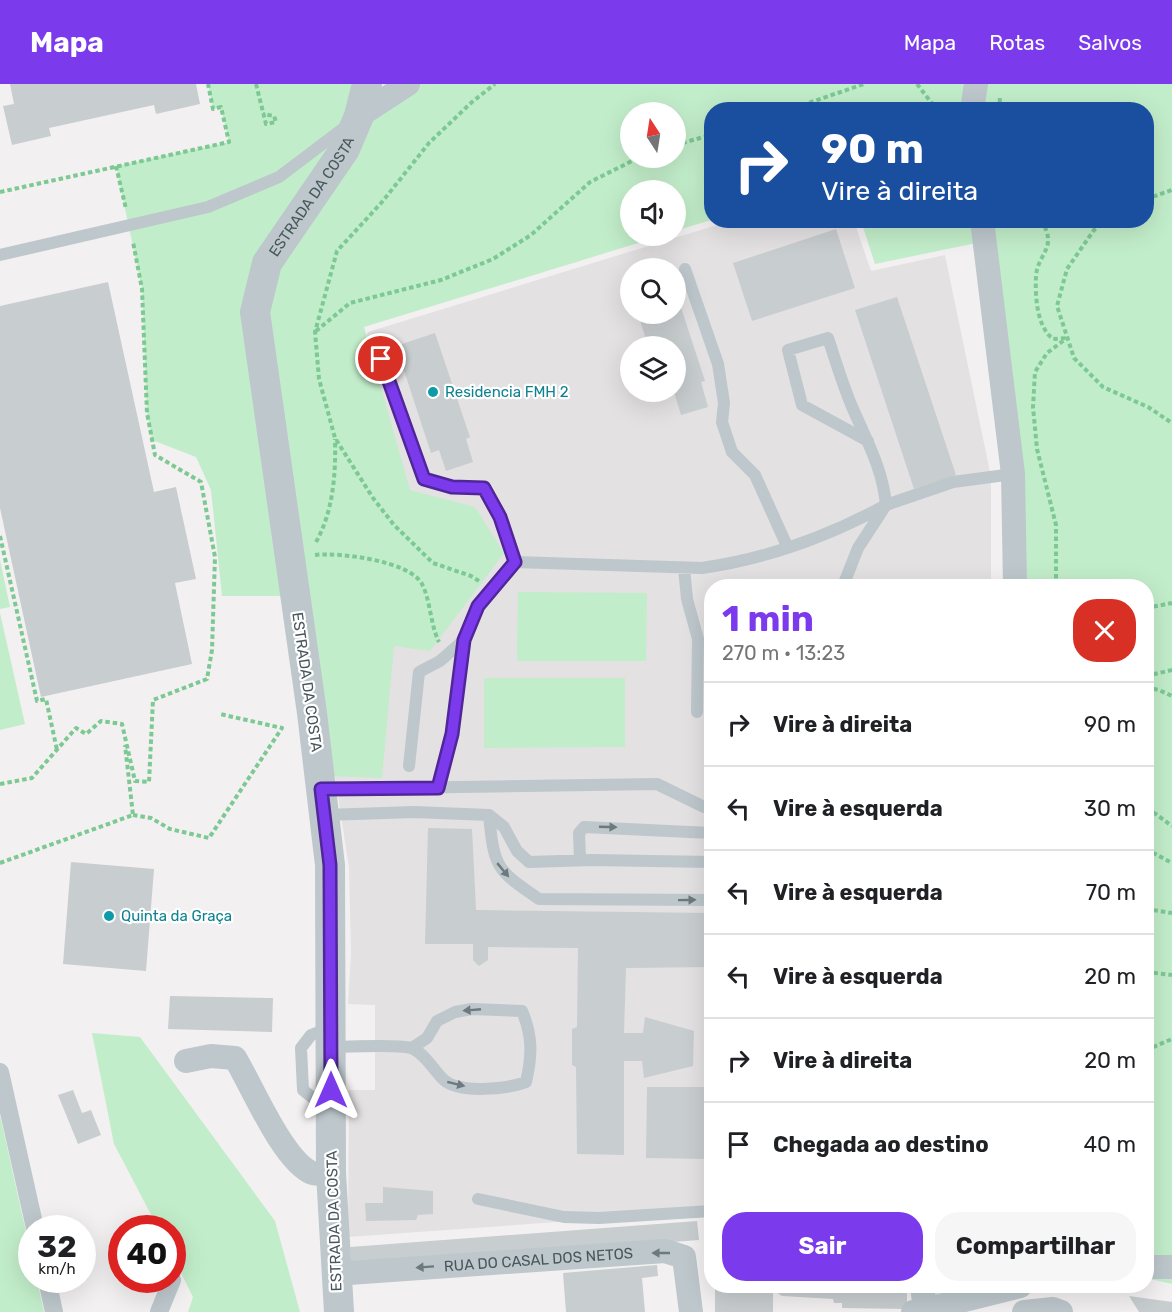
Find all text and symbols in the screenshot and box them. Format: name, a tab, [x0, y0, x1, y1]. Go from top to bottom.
text: Mapa	[30, 26, 104, 59]
text: Mapa	[904, 30, 956, 55]
text: Rotas	[989, 30, 1045, 55]
text: Salvos	[1078, 30, 1142, 55]
north arrow	[620, 102, 686, 168]
map controls	[620, 102, 686, 402]
text: 90 m	[821, 124, 924, 174]
icon: right	[722, 126, 800, 204]
street label: ESTRADA DA COSTA	[265, 134, 358, 260]
text: Vire à direita	[821, 175, 978, 207]
button: sound	[620, 180, 686, 246]
button: search	[620, 258, 686, 324]
pin	[355, 333, 406, 384]
button: layers	[620, 336, 686, 402]
icon: arrive	[364, 342, 397, 375]
place label: Residencia FMH 2	[445, 383, 569, 401]
marker: Residencia FMH 2	[426, 385, 440, 399]
text: 1 min	[722, 597, 814, 640]
button: close	[1073, 599, 1136, 662]
street label: ESTRADA DA COSTA	[288, 611, 326, 753]
text: 270 m · 13:23	[722, 641, 845, 665]
icon: right	[722, 708, 755, 741]
text: Vire à direita	[773, 711, 912, 738]
text: 90 m	[1084, 711, 1136, 738]
icon: left	[722, 792, 755, 825]
text: Vire à esquerda	[773, 795, 943, 822]
text: 30 m	[1084, 795, 1136, 822]
one-way arrow	[598, 823, 617, 832]
one-way arrow	[496, 862, 509, 877]
icon: left	[722, 876, 755, 909]
text: Vire à esquerda	[773, 879, 943, 906]
text: 70 m	[1086, 879, 1136, 906]
one-way arrow	[677, 895, 696, 905]
place label: Quinta da Graça	[121, 907, 232, 925]
marker: Quinta da Graça	[102, 909, 116, 923]
icon: left	[722, 960, 755, 993]
text: Vire à esquerda	[773, 963, 943, 990]
text: 20 m	[1084, 963, 1136, 990]
one-way arrow	[463, 1005, 482, 1015]
icon: right	[722, 1044, 755, 1077]
text: Vire à direita	[773, 1047, 912, 1074]
text: 20 m	[1084, 1047, 1136, 1074]
position arrow	[299, 1058, 363, 1122]
one-way arrow	[447, 1080, 465, 1090]
icon: arrive	[722, 1128, 755, 1161]
text: Chegada ao destino	[773, 1131, 989, 1158]
text: 40 m	[1083, 1131, 1136, 1158]
street label: ESTRADA DA COSTA	[323, 1150, 345, 1292]
button: Sair	[722, 1212, 923, 1281]
button: Compartilhar	[935, 1212, 1136, 1281]
speed limit sign: 40	[108, 1215, 186, 1293]
text: 32	[37, 1229, 77, 1265]
street label: RUA DO CASAL DOS NETOS	[443, 1244, 634, 1275]
one-way arrow	[651, 1248, 670, 1258]
text: km/h	[38, 1260, 76, 1278]
one-way arrow	[415, 1263, 434, 1272]

